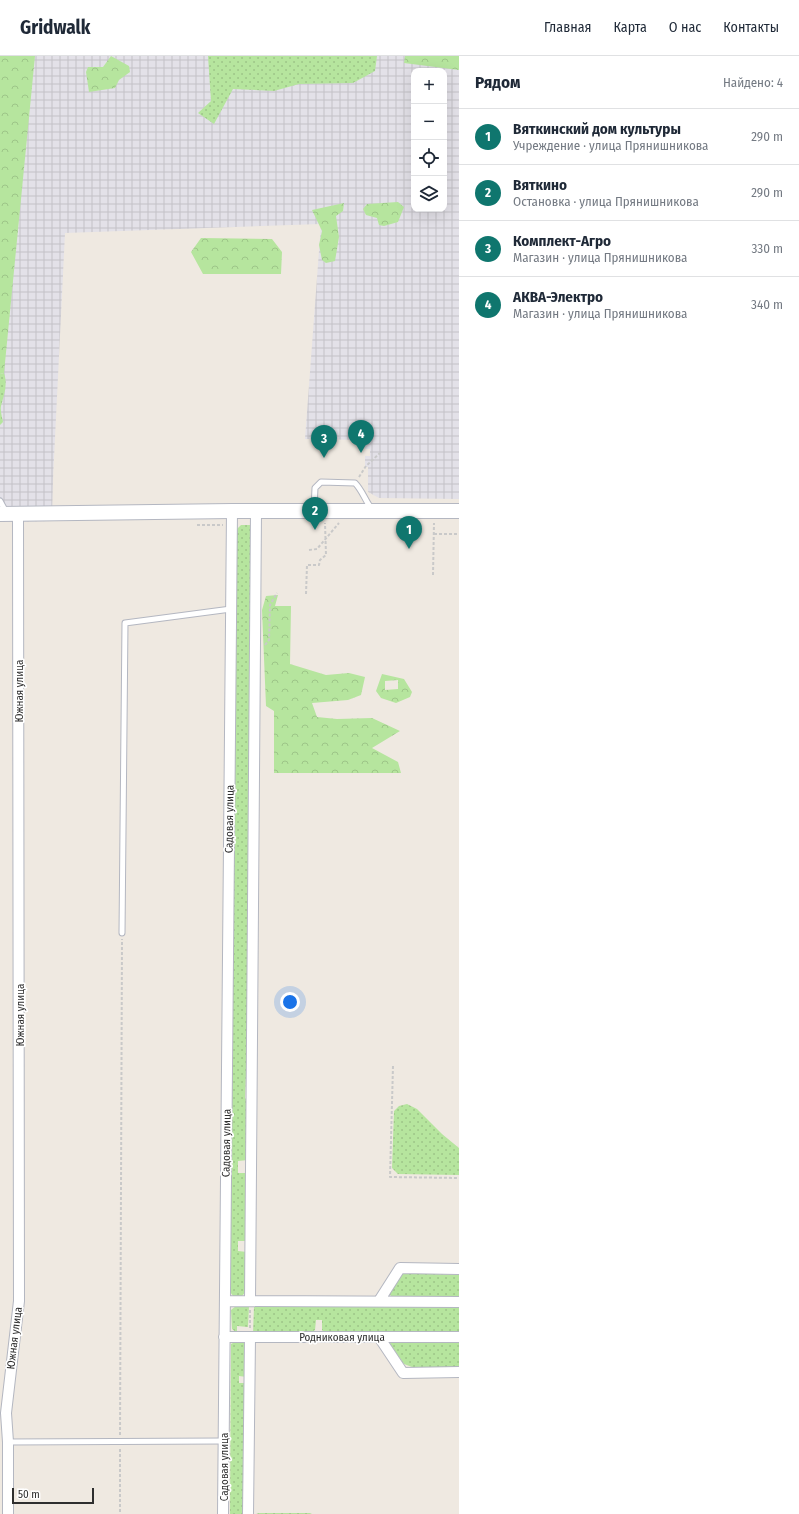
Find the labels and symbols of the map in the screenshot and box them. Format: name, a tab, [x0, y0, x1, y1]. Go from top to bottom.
pin: 4	[348, 420, 374, 453]
pin: 3	[311, 425, 337, 458]
pin: 2	[302, 497, 328, 530]
pin: 1	[396, 516, 422, 549]
street label: Южная улица	[13, 660, 26, 722]
street label: Садовая улица	[222, 785, 237, 853]
street label: Южная улица	[14, 984, 27, 1046]
your location	[280, 992, 300, 1012]
street label: Садовая улица	[219, 1109, 234, 1177]
street label: Южная улица	[4, 1306, 25, 1370]
street label: Родниковая улица	[299, 1331, 385, 1344]
street label: Садовая улица	[218, 1433, 231, 1501]
scale bar	[12, 1486, 94, 1505]

